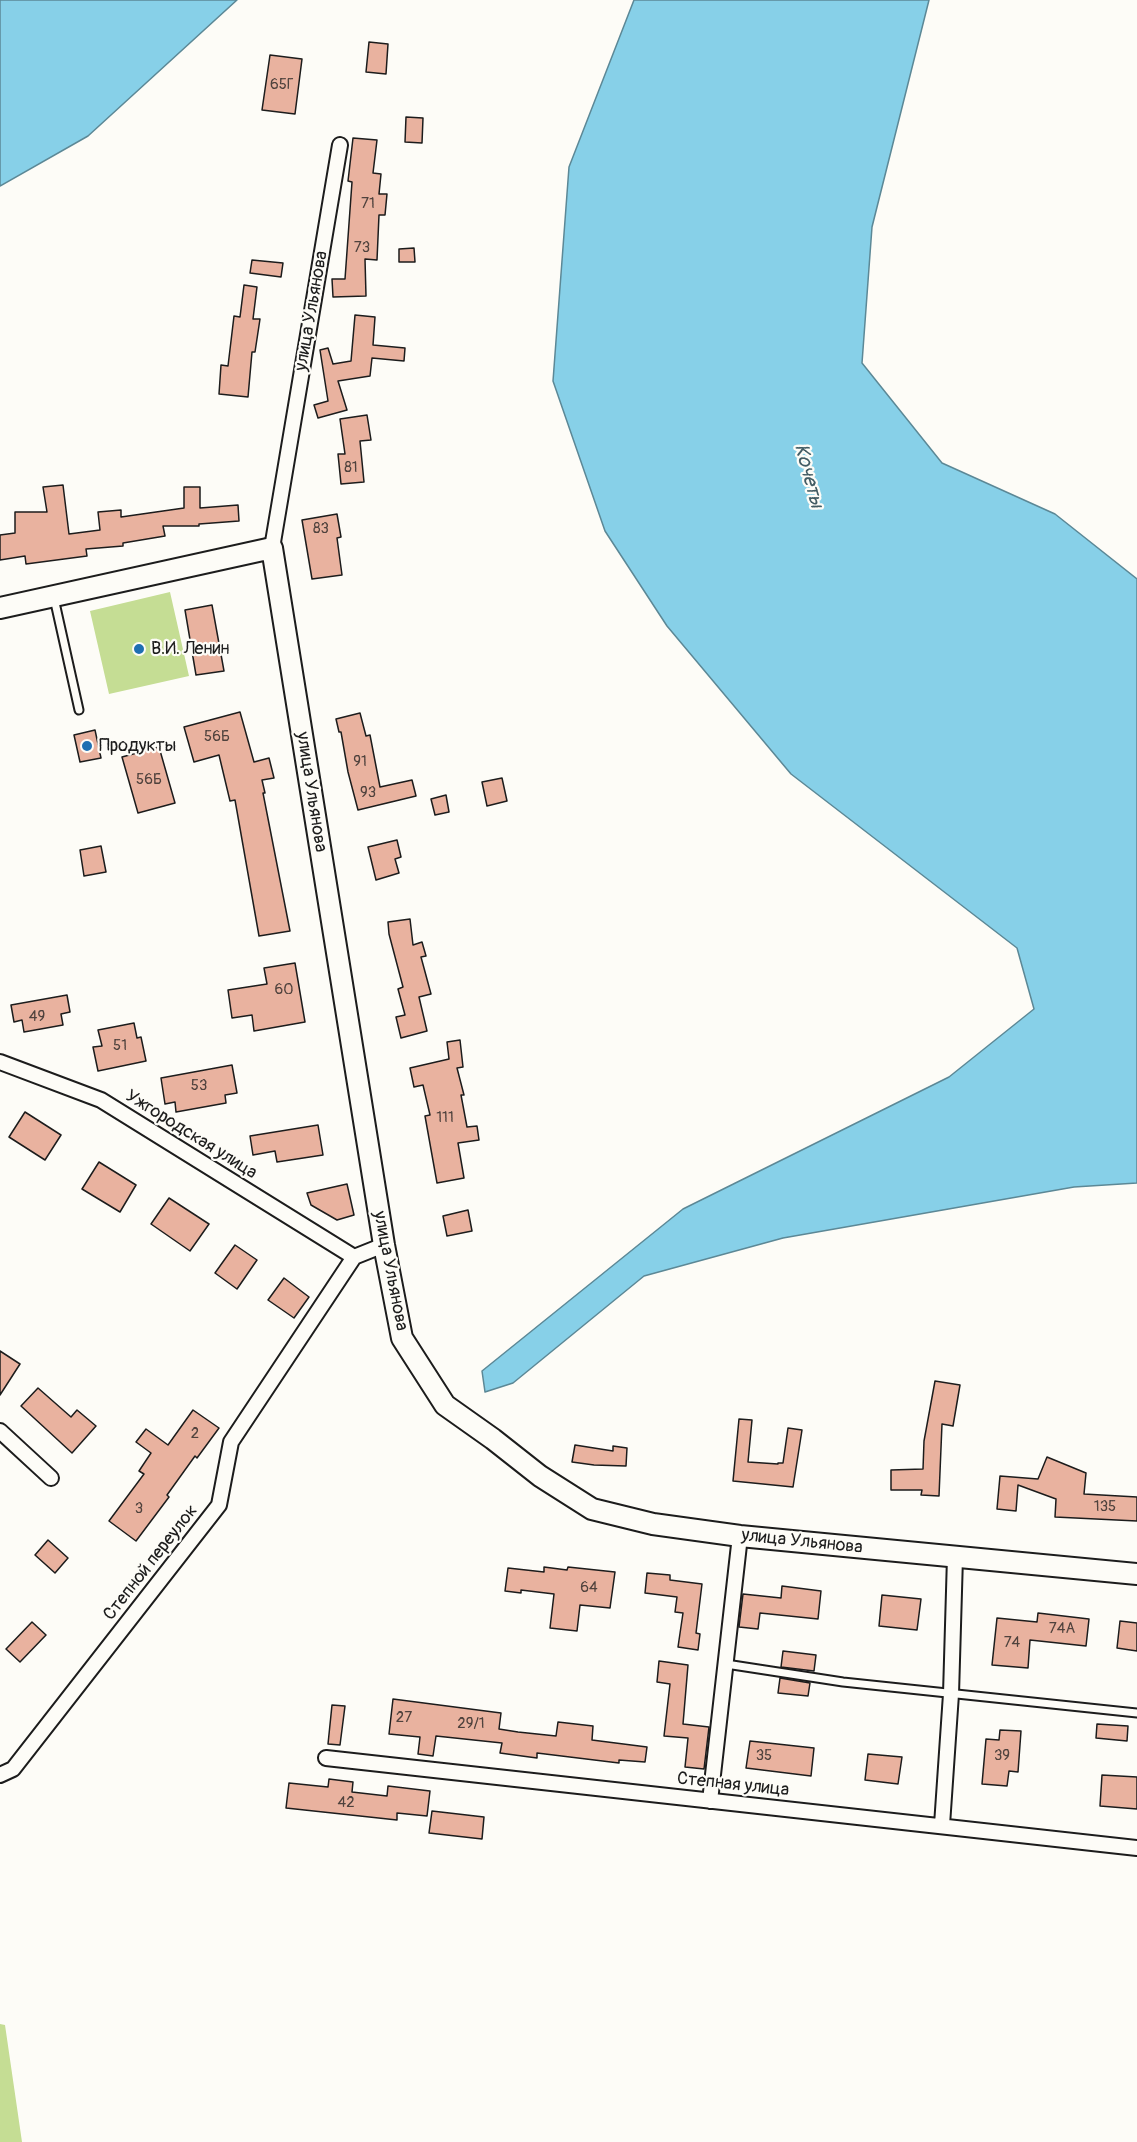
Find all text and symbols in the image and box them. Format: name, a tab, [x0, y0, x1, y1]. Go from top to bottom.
house number: 65Г	[270, 76, 294, 94]
house number: 71	[361, 195, 375, 213]
house number: 73	[354, 239, 370, 257]
street label: улица Ульянова	[291, 249, 333, 373]
water label: Кочеты	[788, 441, 828, 511]
house number: 81	[344, 459, 358, 477]
house number: 83	[313, 520, 329, 538]
place label: В.И. Ленин	[151, 638, 229, 660]
marker: В.И. Ленин	[132, 642, 146, 656]
house number: 56Б	[204, 728, 230, 746]
street label: улица Ульянова	[291, 730, 331, 854]
place label: Продукты	[99, 735, 176, 757]
marker: Продукты	[80, 739, 94, 753]
house number: 91	[353, 753, 367, 771]
house number: 56Б	[136, 771, 162, 789]
house number: 93	[360, 784, 376, 802]
house number: 60	[275, 981, 293, 999]
house number: 49	[29, 1008, 45, 1026]
house number: 51	[113, 1037, 127, 1055]
house number: 53	[191, 1077, 207, 1095]
street label: Ужгородская улица	[121, 1086, 261, 1184]
house number: 111	[436, 1109, 454, 1127]
street label: улица Ульянова	[368, 1209, 412, 1333]
house number: 2	[191, 1425, 199, 1443]
house number: 135	[1094, 1498, 1116, 1516]
house number: 3	[135, 1500, 143, 1518]
street label: Степной переулок	[99, 1501, 203, 1625]
street label: улица Ульянова	[740, 1525, 864, 1559]
house number: 64	[580, 1579, 598, 1597]
house number: 74А	[1049, 1620, 1075, 1638]
house number: 74	[1004, 1634, 1020, 1652]
house number: 27	[396, 1709, 412, 1727]
house number: 29/1	[457, 1715, 485, 1733]
house number: 35	[756, 1747, 772, 1765]
house number: 39	[994, 1747, 1010, 1765]
street label: Степная улица	[676, 1768, 790, 1802]
house number: 42	[337, 1794, 355, 1812]

